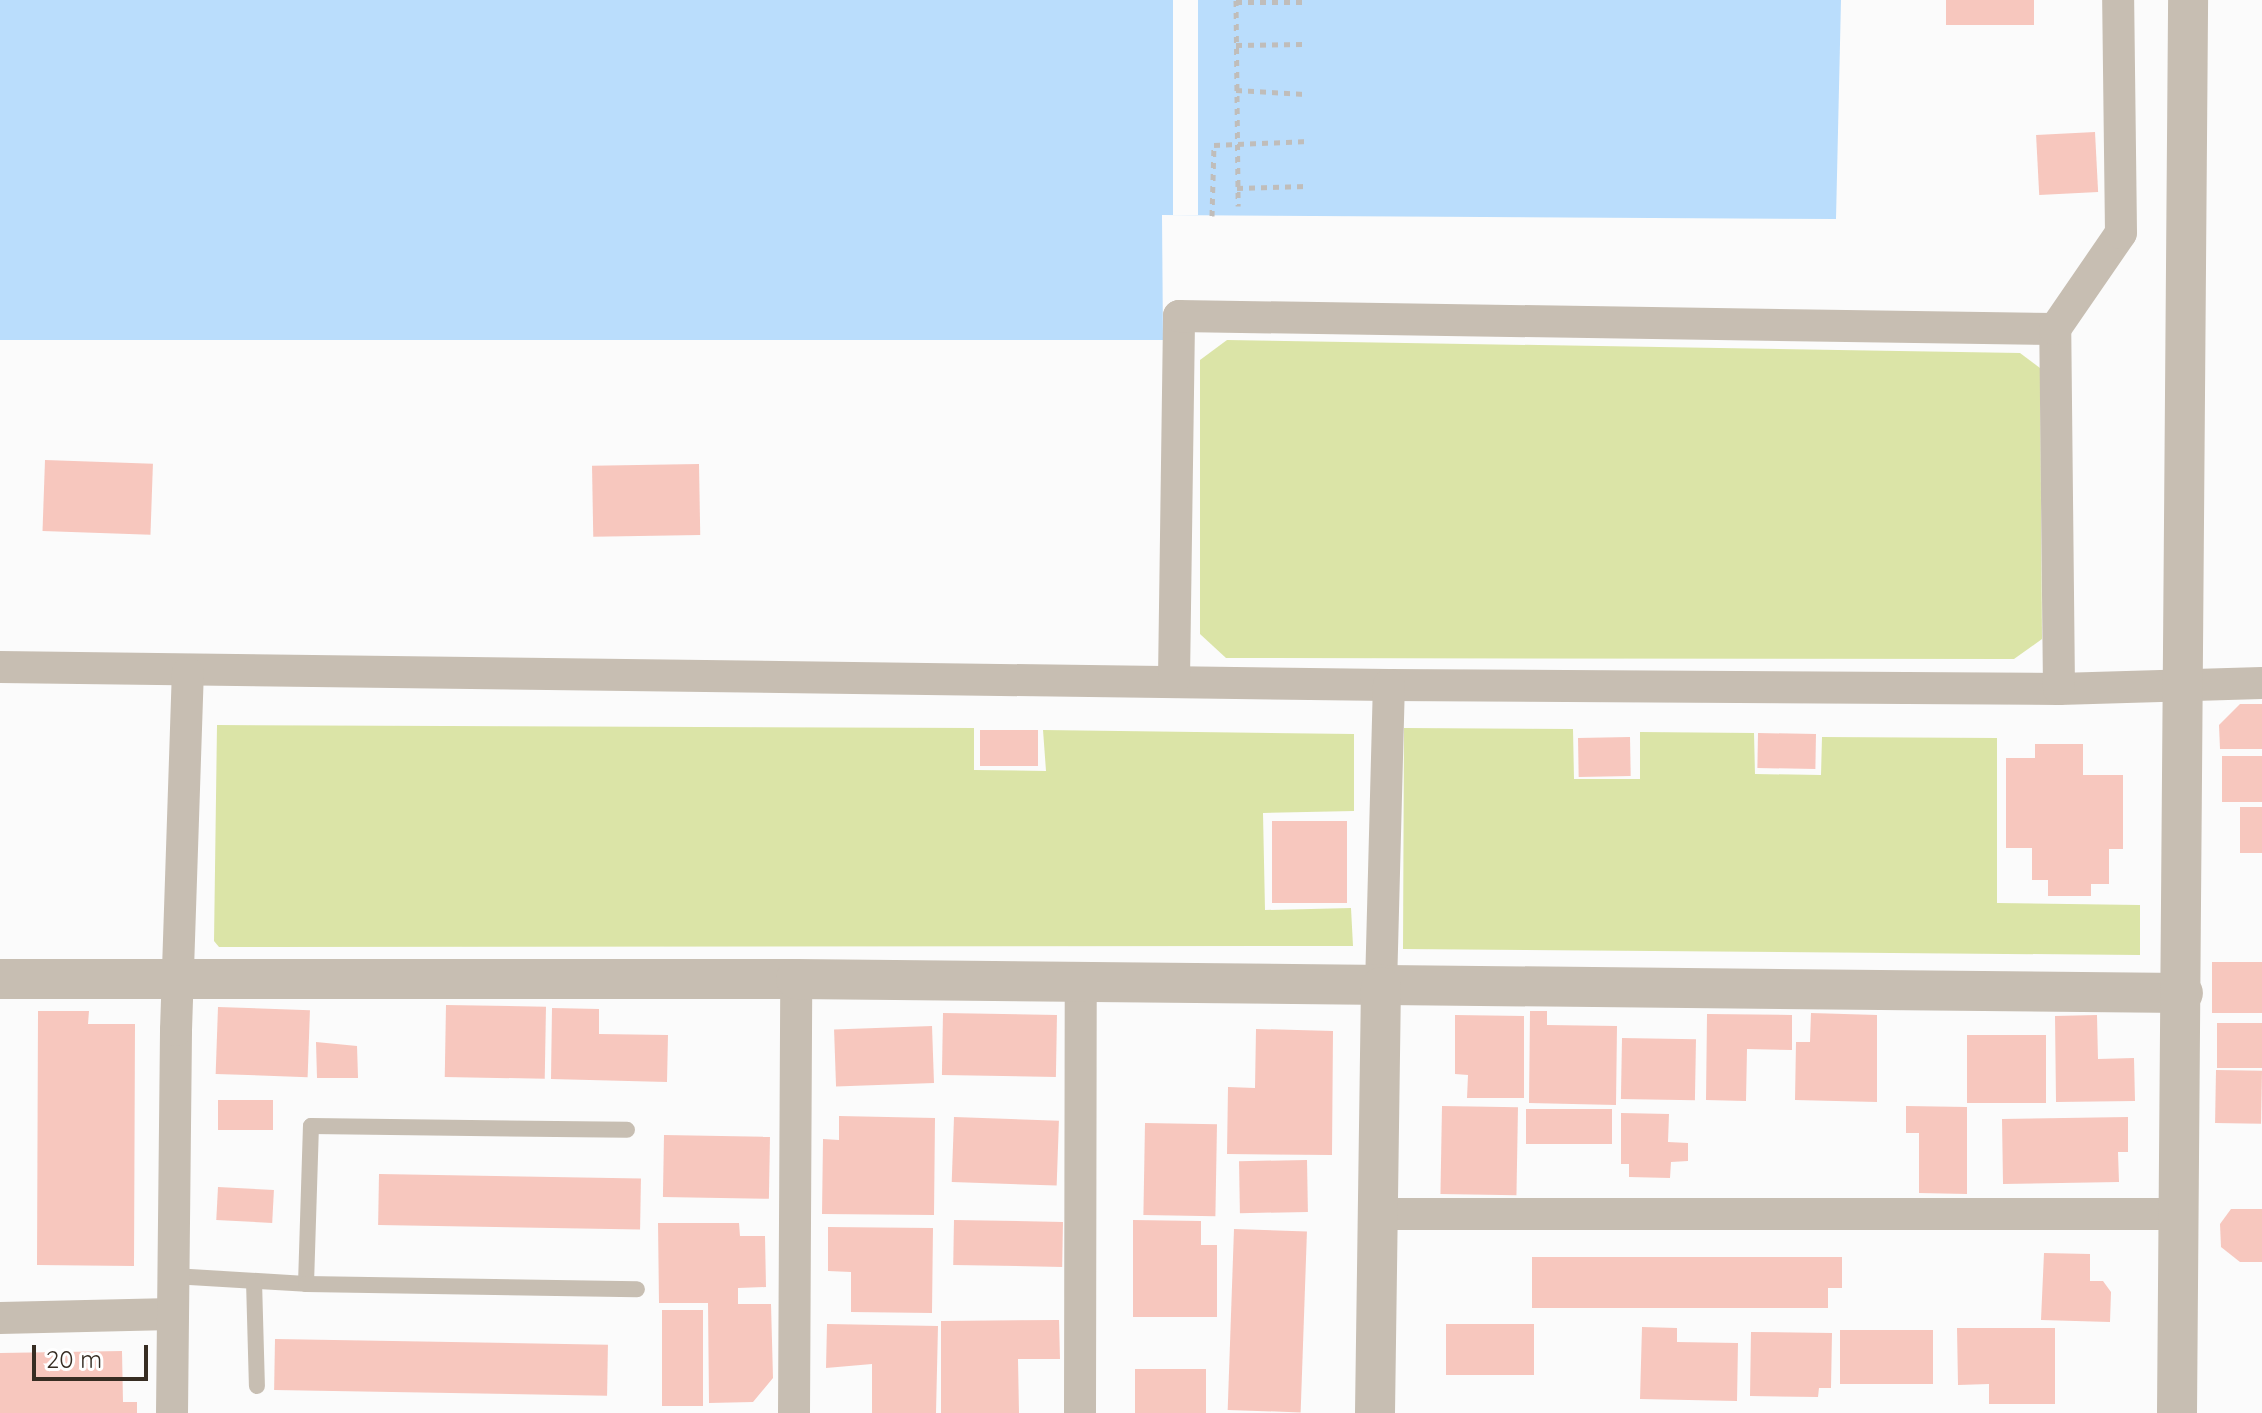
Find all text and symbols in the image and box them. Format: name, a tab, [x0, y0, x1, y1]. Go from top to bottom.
scale bar	[36, 1329, 152, 1379]
text: 20 m	[46, 1344, 102, 1374]

